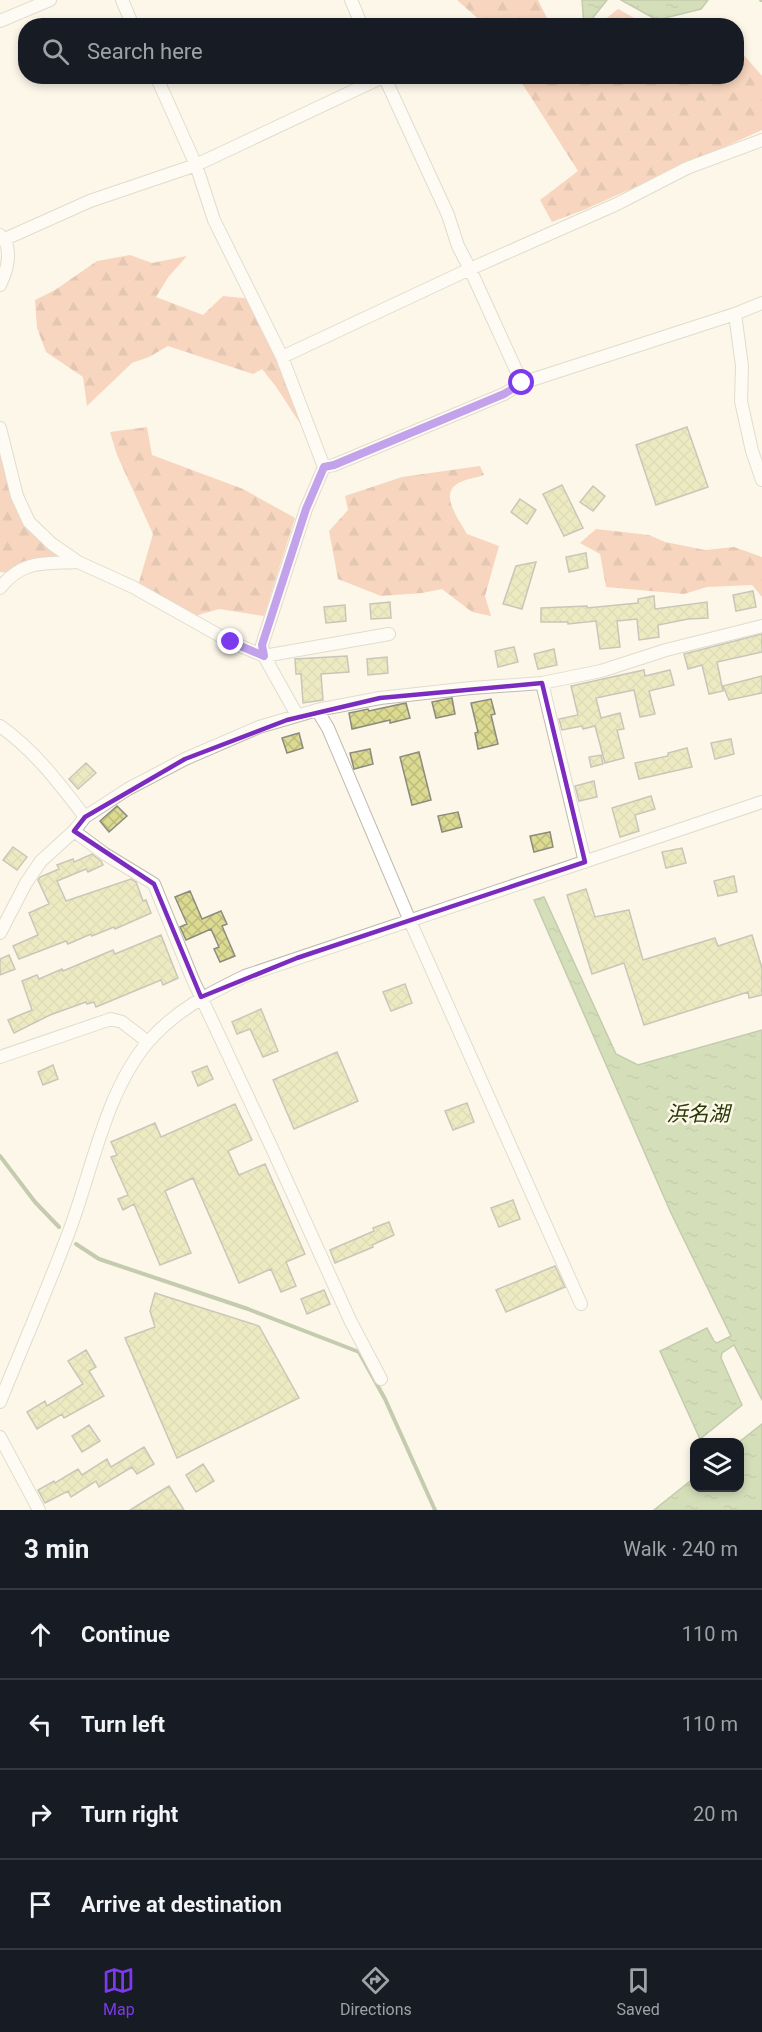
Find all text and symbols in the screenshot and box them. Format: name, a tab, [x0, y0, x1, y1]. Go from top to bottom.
search box	[18, 18, 744, 84]
icon: search	[39, 35, 72, 68]
text: Search here	[87, 39, 203, 64]
route start	[508, 369, 534, 395]
route end	[217, 628, 243, 654]
water label: 浜名湖	[667, 1102, 732, 1126]
map controls	[690, 1438, 744, 1492]
button: layers	[690, 1438, 744, 1492]
text: 3 min	[24, 1534, 89, 1564]
text: Walk · 240 m	[623, 1537, 738, 1561]
icon: ahead	[24, 1618, 57, 1651]
text: Continue	[81, 1622, 170, 1647]
text: 110 m	[682, 1622, 738, 1646]
icon: left	[24, 1708, 57, 1741]
text: Turn left	[81, 1712, 165, 1737]
text: 110 m	[682, 1712, 738, 1736]
icon: right	[24, 1798, 57, 1831]
text: Turn right	[81, 1802, 178, 1827]
text: 20 m	[693, 1802, 738, 1826]
icon: arrive	[24, 1888, 57, 1921]
text: Arrive at destination	[81, 1892, 282, 1917]
tab: Map	[102, 1964, 135, 2019]
tab: Directions	[340, 1964, 412, 2019]
tab: Saved	[616, 1964, 660, 2019]

